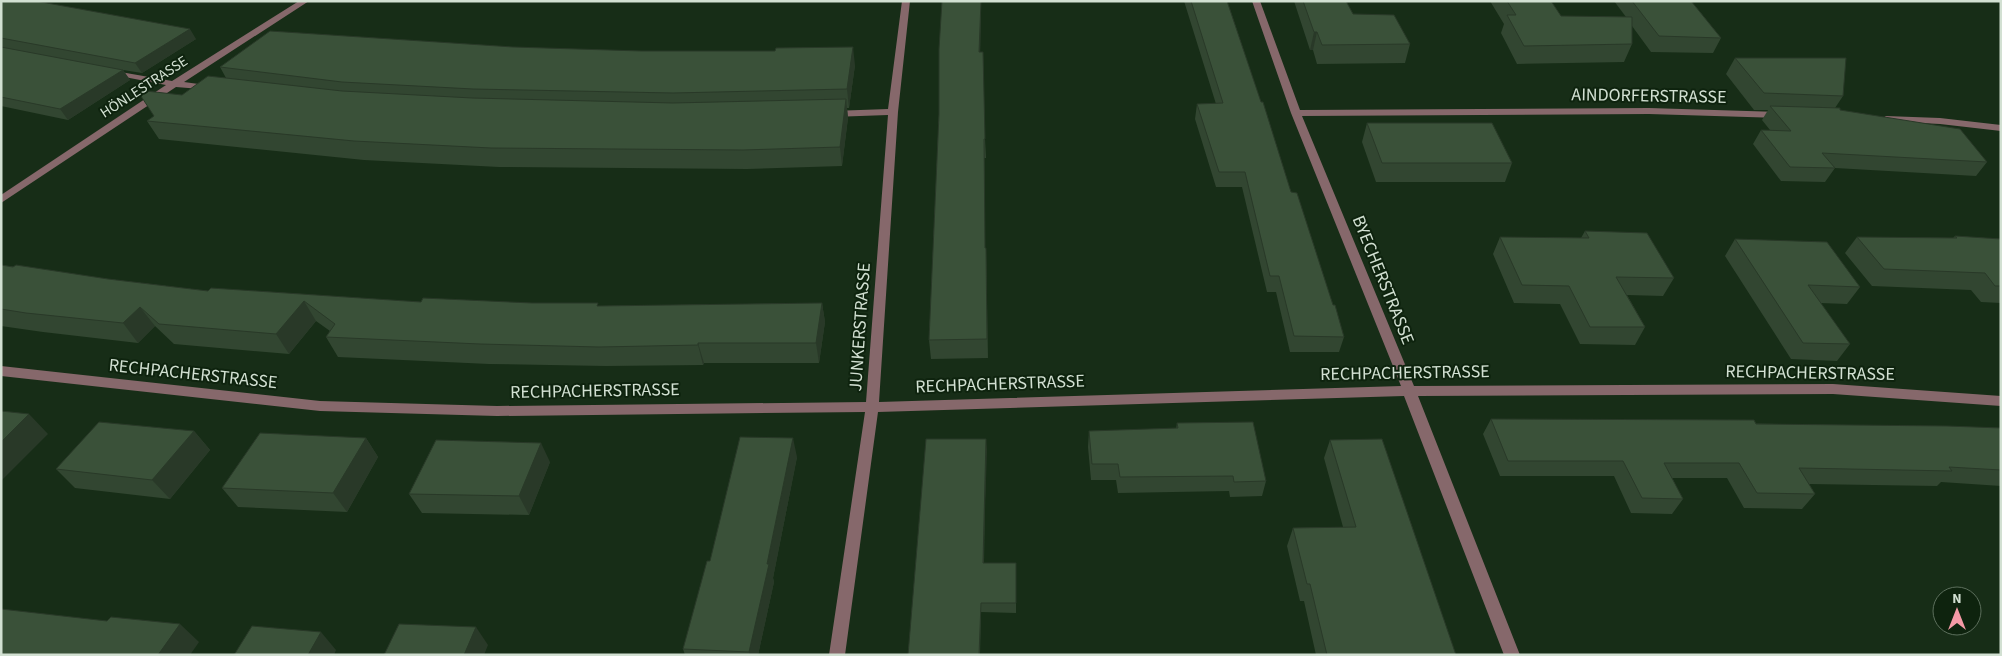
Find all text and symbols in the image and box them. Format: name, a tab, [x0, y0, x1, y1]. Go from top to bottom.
street label: HÖNLESTRASSE	[96, 51, 192, 123]
street label: AINDORFERSTRASSE	[1571, 82, 1727, 110]
street label: BYECHERSTRASSE	[1346, 212, 1420, 348]
street label: JUNKERSTRASSE	[843, 262, 877, 392]
street label: RECHPACHERSTRASSE	[107, 353, 279, 395]
street label: RECHPACHERSTRASSE	[1320, 359, 1490, 387]
street label: RECHPACHERSTRASSE	[1725, 359, 1895, 387]
street label: RECHPACHERSTRASSE	[915, 369, 1085, 399]
street label: RECHPACHERSTRASSE	[510, 377, 680, 405]
north arrow	[1932, 586, 1982, 636]
text: N	[1952, 589, 1962, 609]

